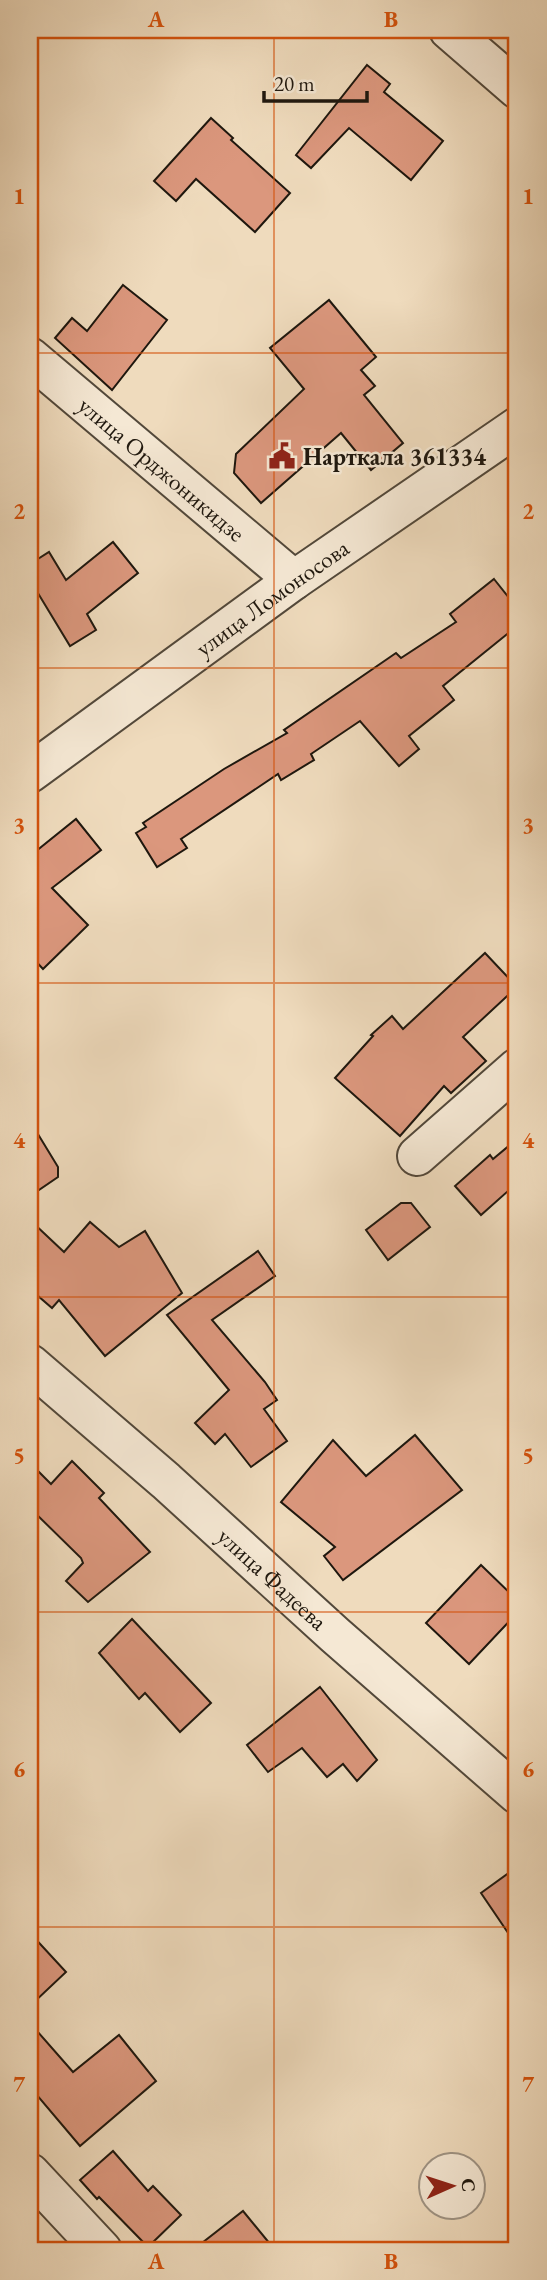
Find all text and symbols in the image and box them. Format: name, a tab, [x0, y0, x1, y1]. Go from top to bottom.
text: A	[147, 4, 165, 34]
text: B	[384, 4, 398, 34]
scale bar	[264, 60, 367, 104]
text: 20 m	[274, 70, 315, 97]
text: 1	[13, 181, 25, 211]
text: 1	[522, 181, 534, 211]
street label: улица Орджоникидзе	[72, 389, 252, 548]
public building icon: Нарткала 361334	[267, 441, 297, 471]
place label: Нарткала 361334	[303, 441, 486, 472]
text: 2	[13, 496, 25, 526]
text: 2	[522, 496, 534, 526]
street label: улица Ломоносова	[189, 531, 355, 663]
text: 3	[13, 810, 25, 840]
text: 3	[522, 810, 534, 840]
text: 4	[13, 1125, 26, 1155]
text: 4	[522, 1125, 535, 1155]
text: 5	[13, 1440, 25, 1470]
text: 5	[522, 1440, 534, 1470]
street label: улица Фадеева	[211, 1520, 335, 1637]
text: 6	[13, 1754, 25, 1784]
text: 6	[522, 1754, 534, 1784]
text: 7	[13, 2069, 26, 2099]
text: 7	[522, 2069, 535, 2099]
north arrow	[418, 2150, 488, 2220]
text: С	[456, 2178, 481, 2193]
text: A	[147, 2246, 165, 2276]
text: B	[384, 2246, 398, 2276]

